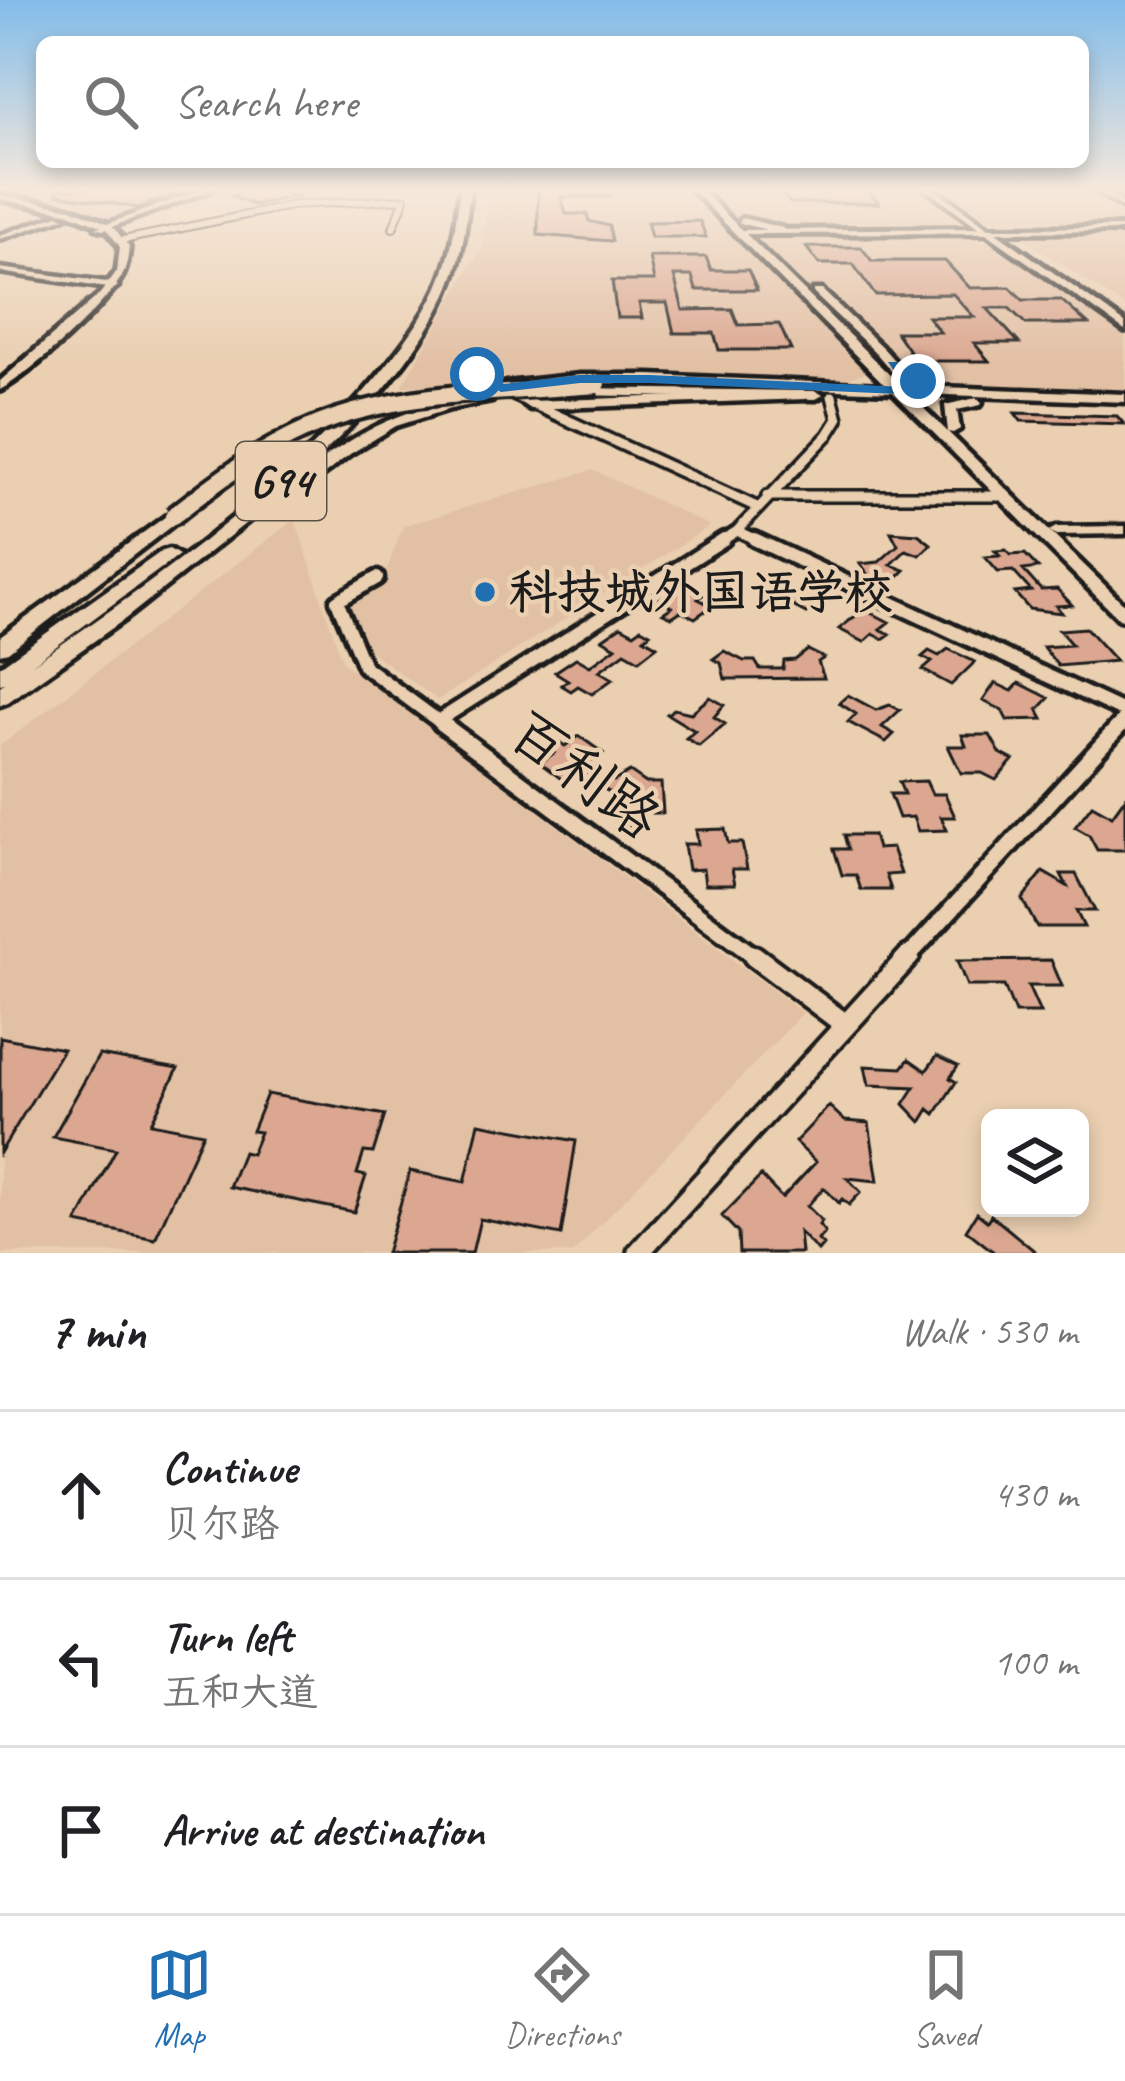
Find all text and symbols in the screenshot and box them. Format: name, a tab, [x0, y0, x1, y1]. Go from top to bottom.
search box	[36, 36, 1089, 168]
icon: search	[78, 69, 144, 135]
text: Search here	[174, 74, 357, 131]
route start	[450, 347, 504, 401]
route end	[891, 354, 945, 408]
road number: G94	[236, 442, 326, 520]
place label: 科技城外国语学校	[509, 562, 893, 622]
marker: 科技城外国语学校	[472, 579, 498, 605]
street label: 百利路	[495, 695, 675, 855]
map controls	[981, 1109, 1089, 1217]
button: layers	[981, 1109, 1089, 1217]
text: 7 min	[48, 1299, 146, 1363]
text: Walk · 530 m	[901, 1307, 1077, 1356]
text: Continue	[162, 1440, 296, 1497]
icon: ahead	[48, 1462, 114, 1528]
text: 430 m	[993, 1470, 1077, 1519]
text: 贝尔路	[162, 1500, 279, 1549]
text: Turn left	[162, 1608, 292, 1665]
icon: left	[48, 1630, 114, 1696]
text: 100 m	[993, 1638, 1077, 1687]
text: 五和大道	[162, 1668, 318, 1717]
icon: arrive	[48, 1798, 114, 1864]
text: Arrive at destination	[162, 1802, 484, 1859]
tab: Map	[146, 1942, 212, 2056]
tab: Directions	[505, 1942, 620, 2056]
tab: Saved	[913, 1942, 979, 2056]

